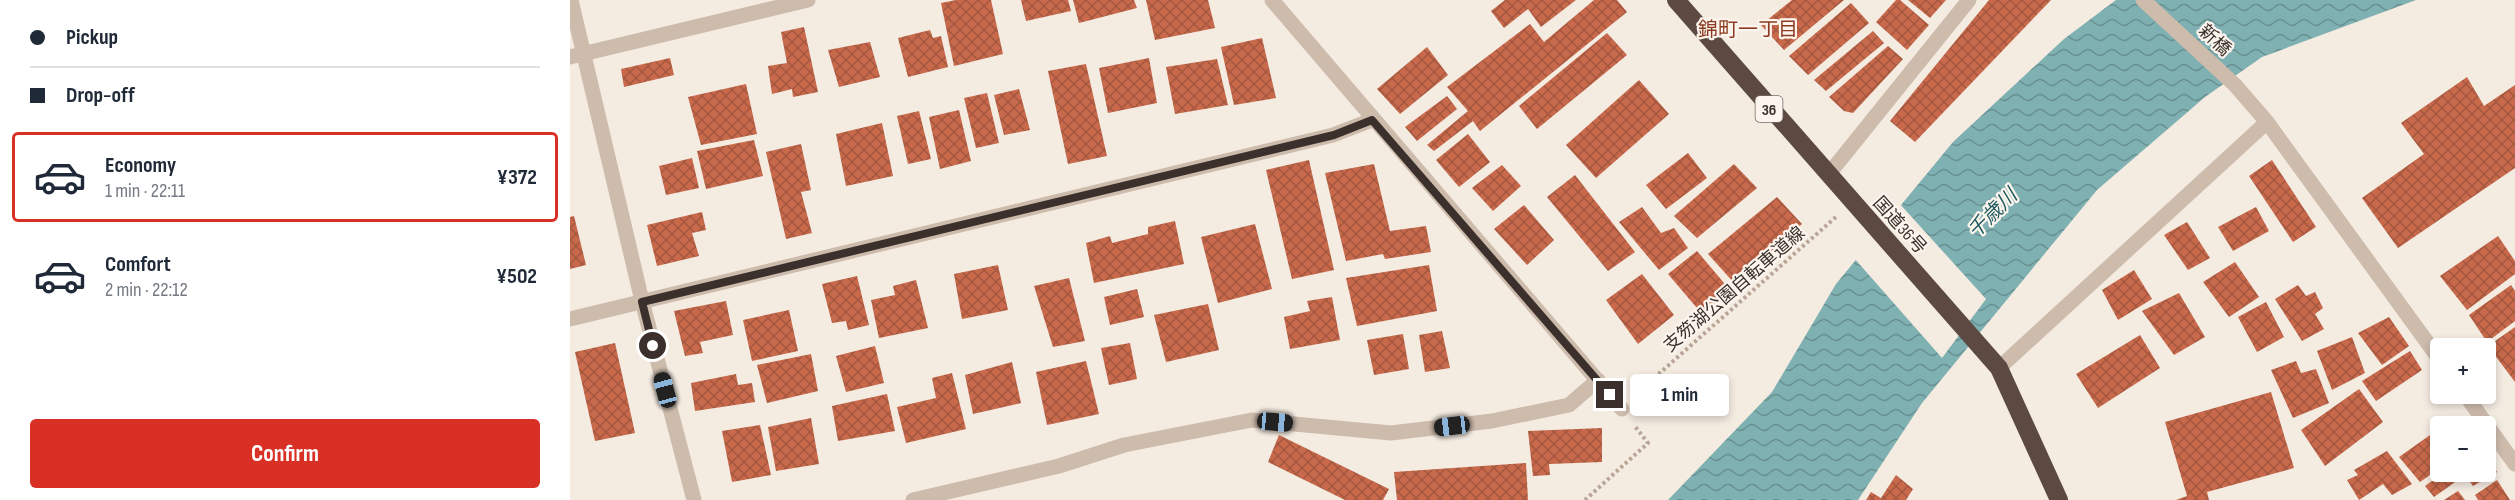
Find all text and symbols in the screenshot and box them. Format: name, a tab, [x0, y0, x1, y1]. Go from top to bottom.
district label: 錦町一丁目	[1698, 18, 1798, 42]
street label: 新橋	[2194, 20, 2235, 60]
text: Pickup	[66, 24, 118, 51]
text: Drop-off	[66, 82, 135, 109]
road number: 36	[1756, 96, 1782, 122]
icon: car	[33, 150, 87, 204]
text: Economy	[105, 152, 176, 179]
text: ¥372	[497, 164, 537, 191]
text: 1 min · 22:11	[105, 179, 185, 203]
water label: 千歳川	[1963, 183, 2024, 243]
street label: 国道36号	[1869, 193, 1931, 258]
street label: 支笏湖公園自転車道線	[1660, 222, 1809, 356]
icon: car	[33, 249, 87, 303]
text: Comfort	[105, 251, 171, 278]
text: ¥502	[496, 263, 537, 290]
text: 2 min · 22:12	[105, 278, 188, 302]
route start	[639, 332, 666, 359]
map controls	[2430, 338, 2496, 482]
button: +	[2430, 338, 2496, 404]
car	[652, 370, 678, 410]
callout: 1 min	[1631, 374, 1730, 416]
route end	[1596, 381, 1623, 408]
text: 1 min	[1661, 383, 1698, 407]
car	[1256, 411, 1294, 433]
car	[1433, 415, 1471, 437]
button: −	[2430, 416, 2496, 482]
button: Confirm	[30, 419, 540, 488]

